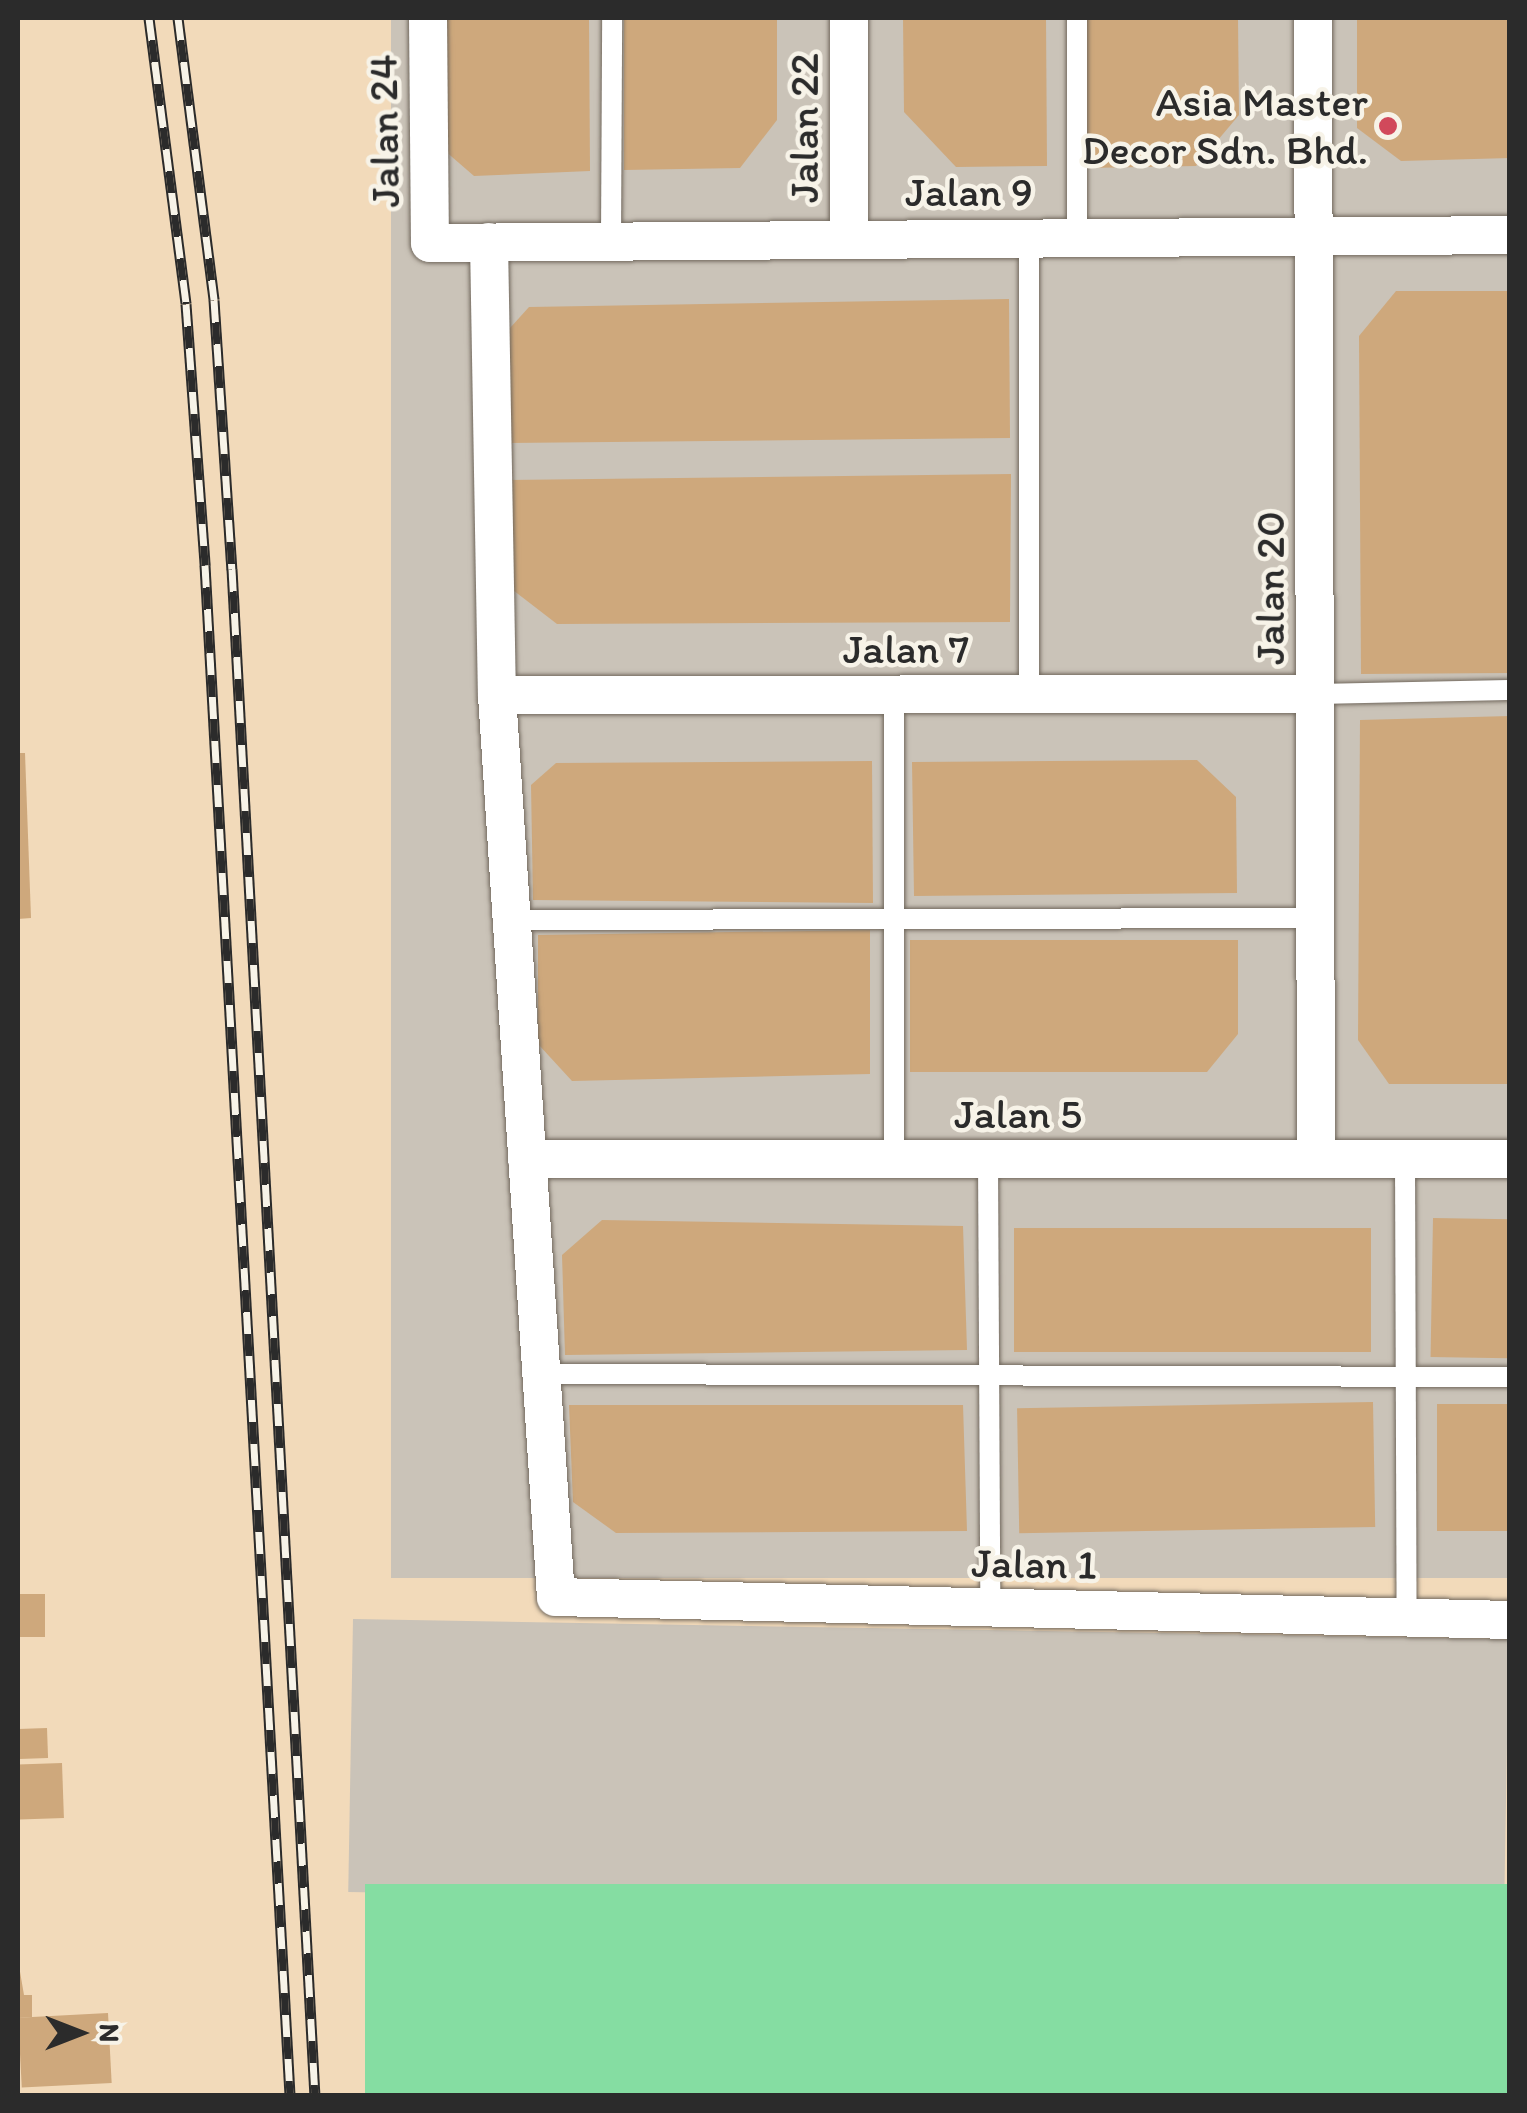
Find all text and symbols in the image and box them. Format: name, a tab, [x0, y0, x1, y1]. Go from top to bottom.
street label: Jalan 22	[779, 53, 829, 203]
street label: Jalan 24	[357, 54, 411, 208]
place label: Asia Master Decor Sdn. Bhd.	[1082, 77, 1368, 175]
marker: Asia Master Decor Sdn. Bhd.	[1377, 115, 1399, 137]
street label: Jalan 9	[905, 167, 1033, 217]
street label: Jalan 20	[1245, 511, 1295, 665]
street label: Jalan 7	[843, 624, 969, 674]
street label: Jalan 5	[954, 1089, 1082, 1139]
street label: Jalan 1	[971, 1538, 1097, 1590]
north arrow	[30, 1983, 130, 2083]
text: N	[93, 2024, 127, 2042]

